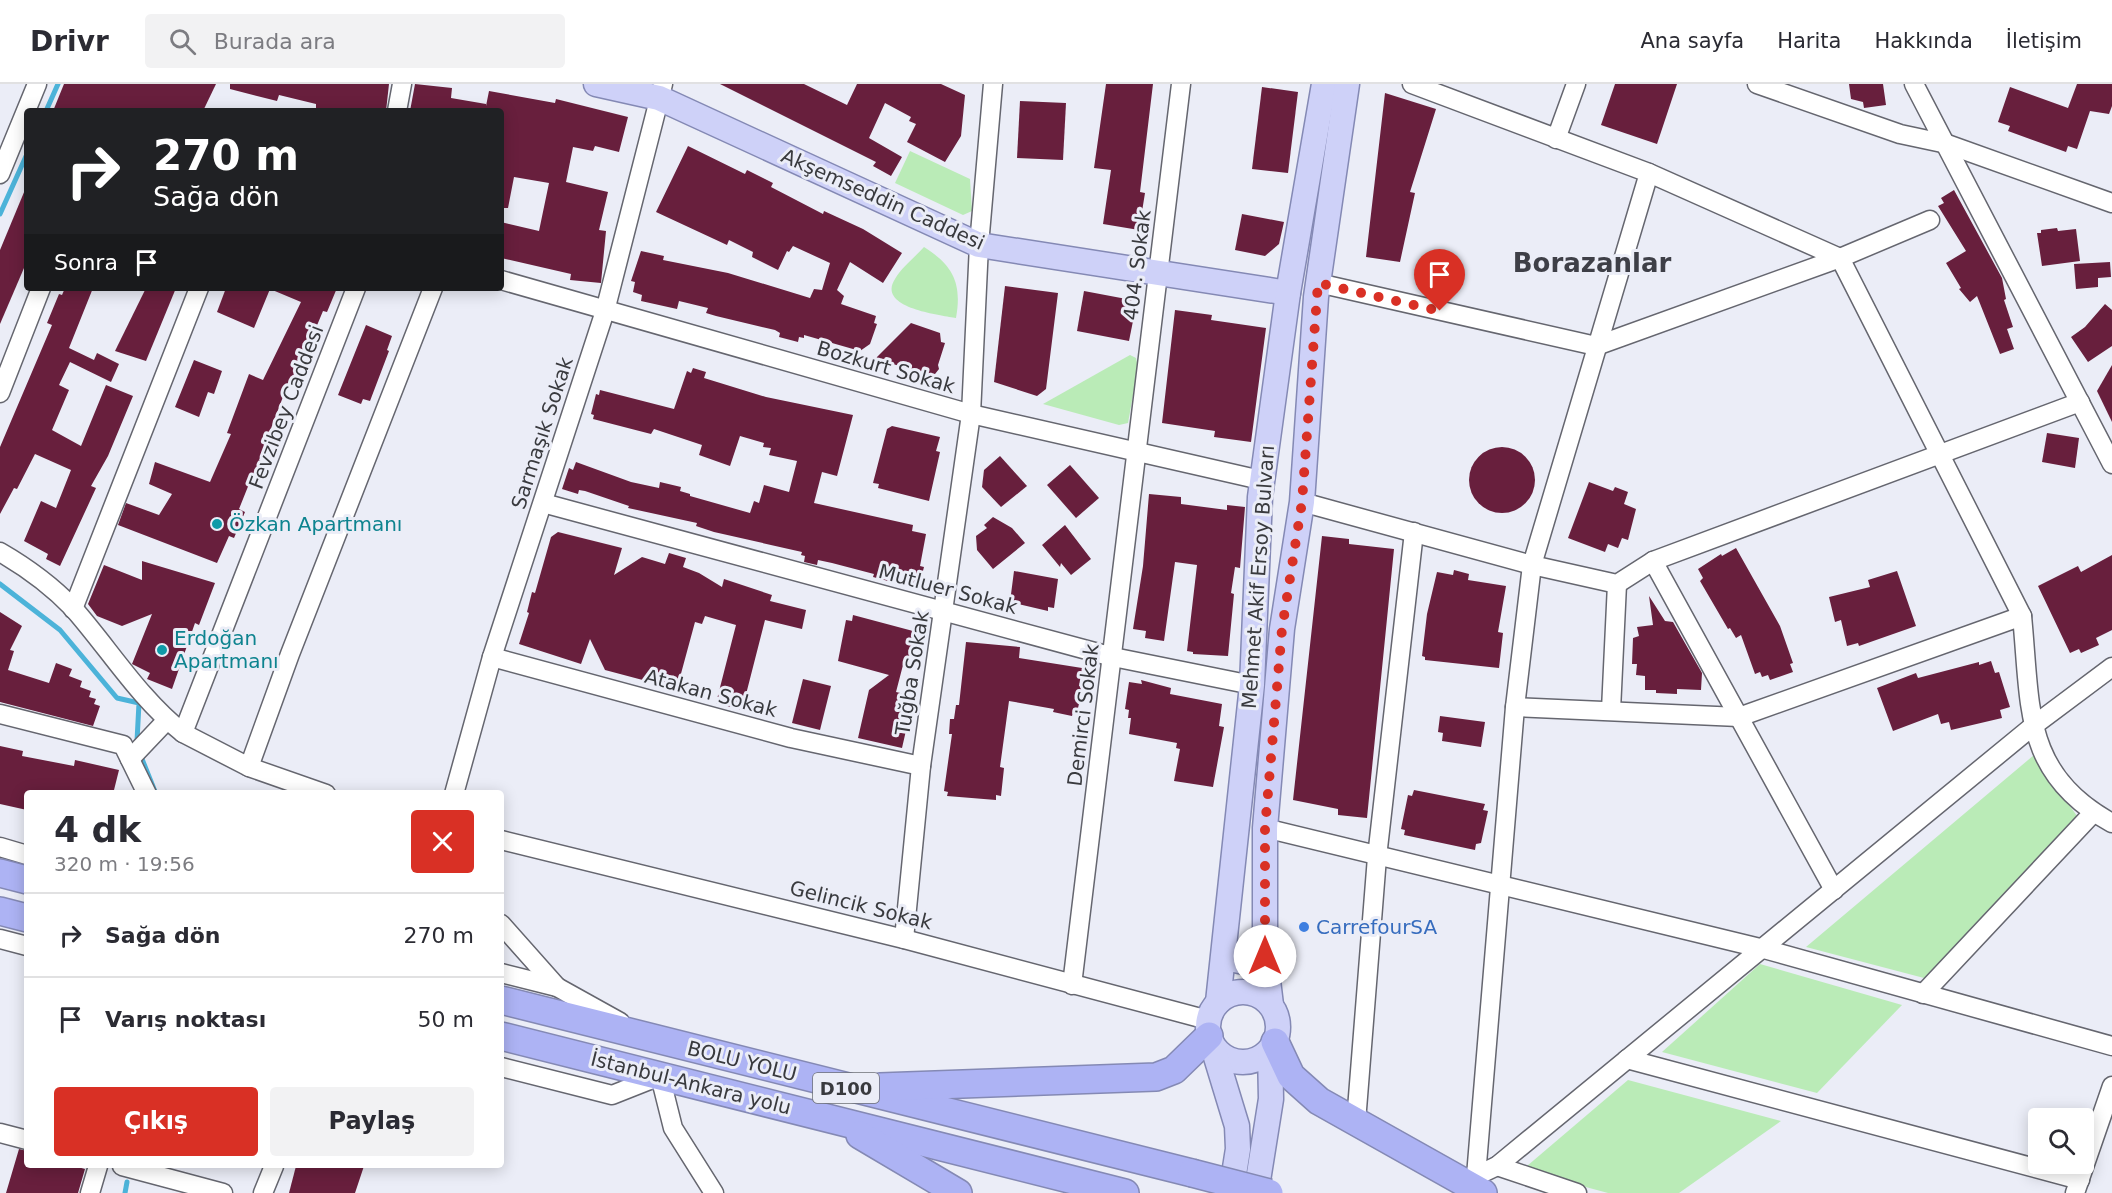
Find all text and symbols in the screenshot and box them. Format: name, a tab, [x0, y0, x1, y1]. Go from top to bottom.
search box	[145, 14, 565, 68]
text: Drivr	[30, 25, 109, 58]
icon: search	[166, 25, 199, 58]
text: Burada ara	[214, 29, 336, 54]
text: Ana sayfa	[1640, 29, 1744, 53]
text: Harita	[1777, 29, 1841, 53]
text: Hakkında	[1874, 29, 1973, 53]
text: İletişim	[2006, 29, 2082, 53]
text: 270 m	[153, 131, 299, 180]
icon: right	[54, 132, 132, 210]
street label: Akşemseddin Caddesi	[778, 143, 988, 255]
text: Sağa dön	[153, 181, 280, 212]
street label: 404. Sokak	[1118, 208, 1156, 321]
icon: arrive	[130, 246, 163, 279]
district label: Borazanlar	[1513, 248, 1671, 278]
pin	[1414, 249, 1465, 311]
text: Sonra	[54, 250, 118, 275]
icon: arrive	[1423, 258, 1456, 291]
street label: Fevzibey Caddesi	[244, 322, 328, 492]
street label: Bozkurt Sokak	[814, 336, 958, 398]
street label: Sarmaşık Sokak	[506, 354, 578, 512]
street label: Mehmet Akif Ersoy Bulvarı	[1237, 444, 1279, 710]
place label: Özkan Apartmanı	[229, 512, 402, 536]
marker: Özkan Apartmanı	[210, 517, 224, 531]
street label: Mutluer Sokak	[876, 559, 1021, 619]
street label: Tuğba Sokak	[890, 609, 934, 738]
place label: Erdoğan Apartmanı	[174, 626, 279, 673]
street label: Demirci Sokak	[1062, 642, 1104, 788]
marker: Erdoğan Apartmanı	[155, 643, 169, 657]
street label: Atakan Sokak	[642, 664, 780, 722]
text: 4 dk	[54, 809, 141, 850]
button: close	[411, 810, 474, 873]
text: 320 m · 19:56	[54, 852, 195, 876]
street label: Gelincik Sokak	[787, 876, 935, 934]
place label: CarrefourSA	[1316, 915, 1437, 939]
icon: right	[54, 919, 87, 952]
marker: CarrefourSA	[1297, 920, 1311, 934]
text: Sağa dön	[105, 923, 220, 948]
text: 270 m	[404, 923, 474, 948]
position arrow	[1233, 924, 1297, 988]
icon: arrive	[54, 1003, 87, 1036]
text: Varış noktası	[105, 1007, 266, 1032]
text: 50 m	[418, 1007, 474, 1032]
street label: BOLU YOLU	[685, 1036, 799, 1086]
street label: İstanbul-Ankara yolu	[588, 1046, 794, 1120]
road number: D100	[813, 1073, 879, 1103]
button: Çıkış	[54, 1087, 258, 1156]
button: Paylaş	[270, 1087, 474, 1156]
map controls	[2028, 1108, 2094, 1174]
button: search	[2028, 1108, 2094, 1174]

